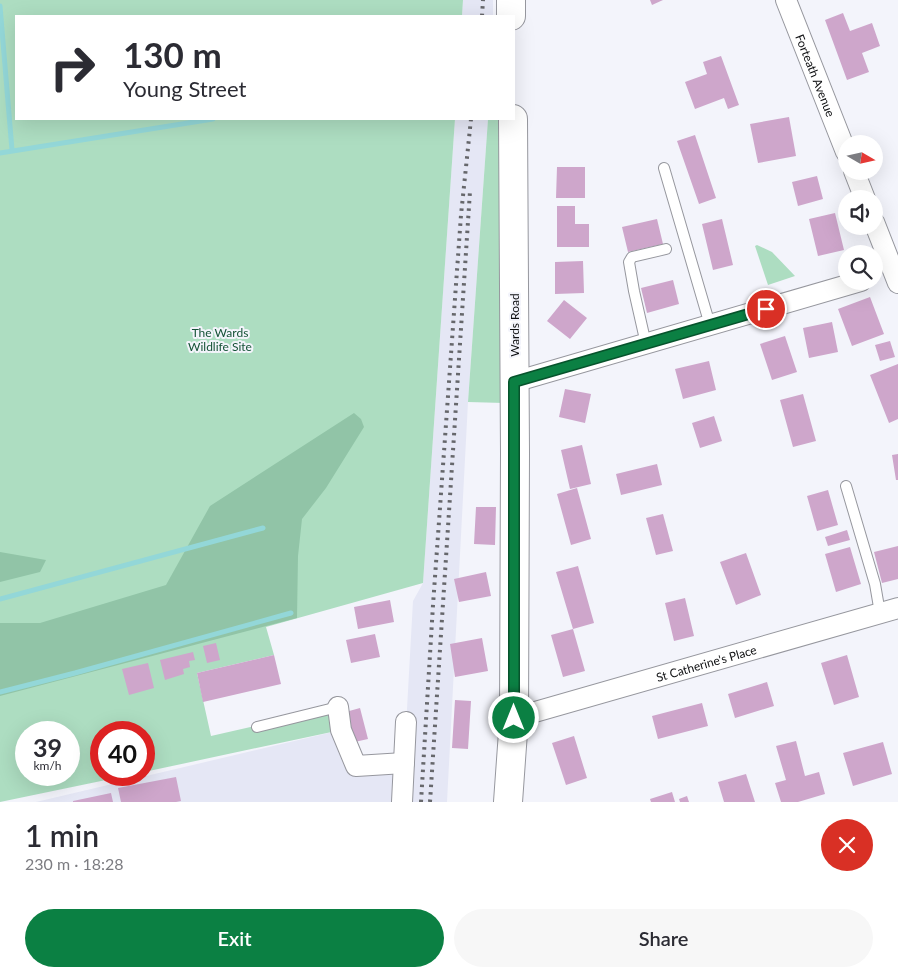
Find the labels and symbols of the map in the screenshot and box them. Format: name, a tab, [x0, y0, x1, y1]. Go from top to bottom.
street label: Forteath Avenue	[793, 32, 839, 119]
north arrow	[838, 135, 882, 180]
pin	[745, 288, 787, 330]
street label: Wards Road	[507, 293, 522, 357]
park label: The Wards Wildlife Site	[188, 325, 252, 354]
street label: St Catherine's Place	[654, 641, 758, 684]
position arrow	[487, 691, 539, 743]
speed limit sign: 40	[90, 721, 155, 786]

